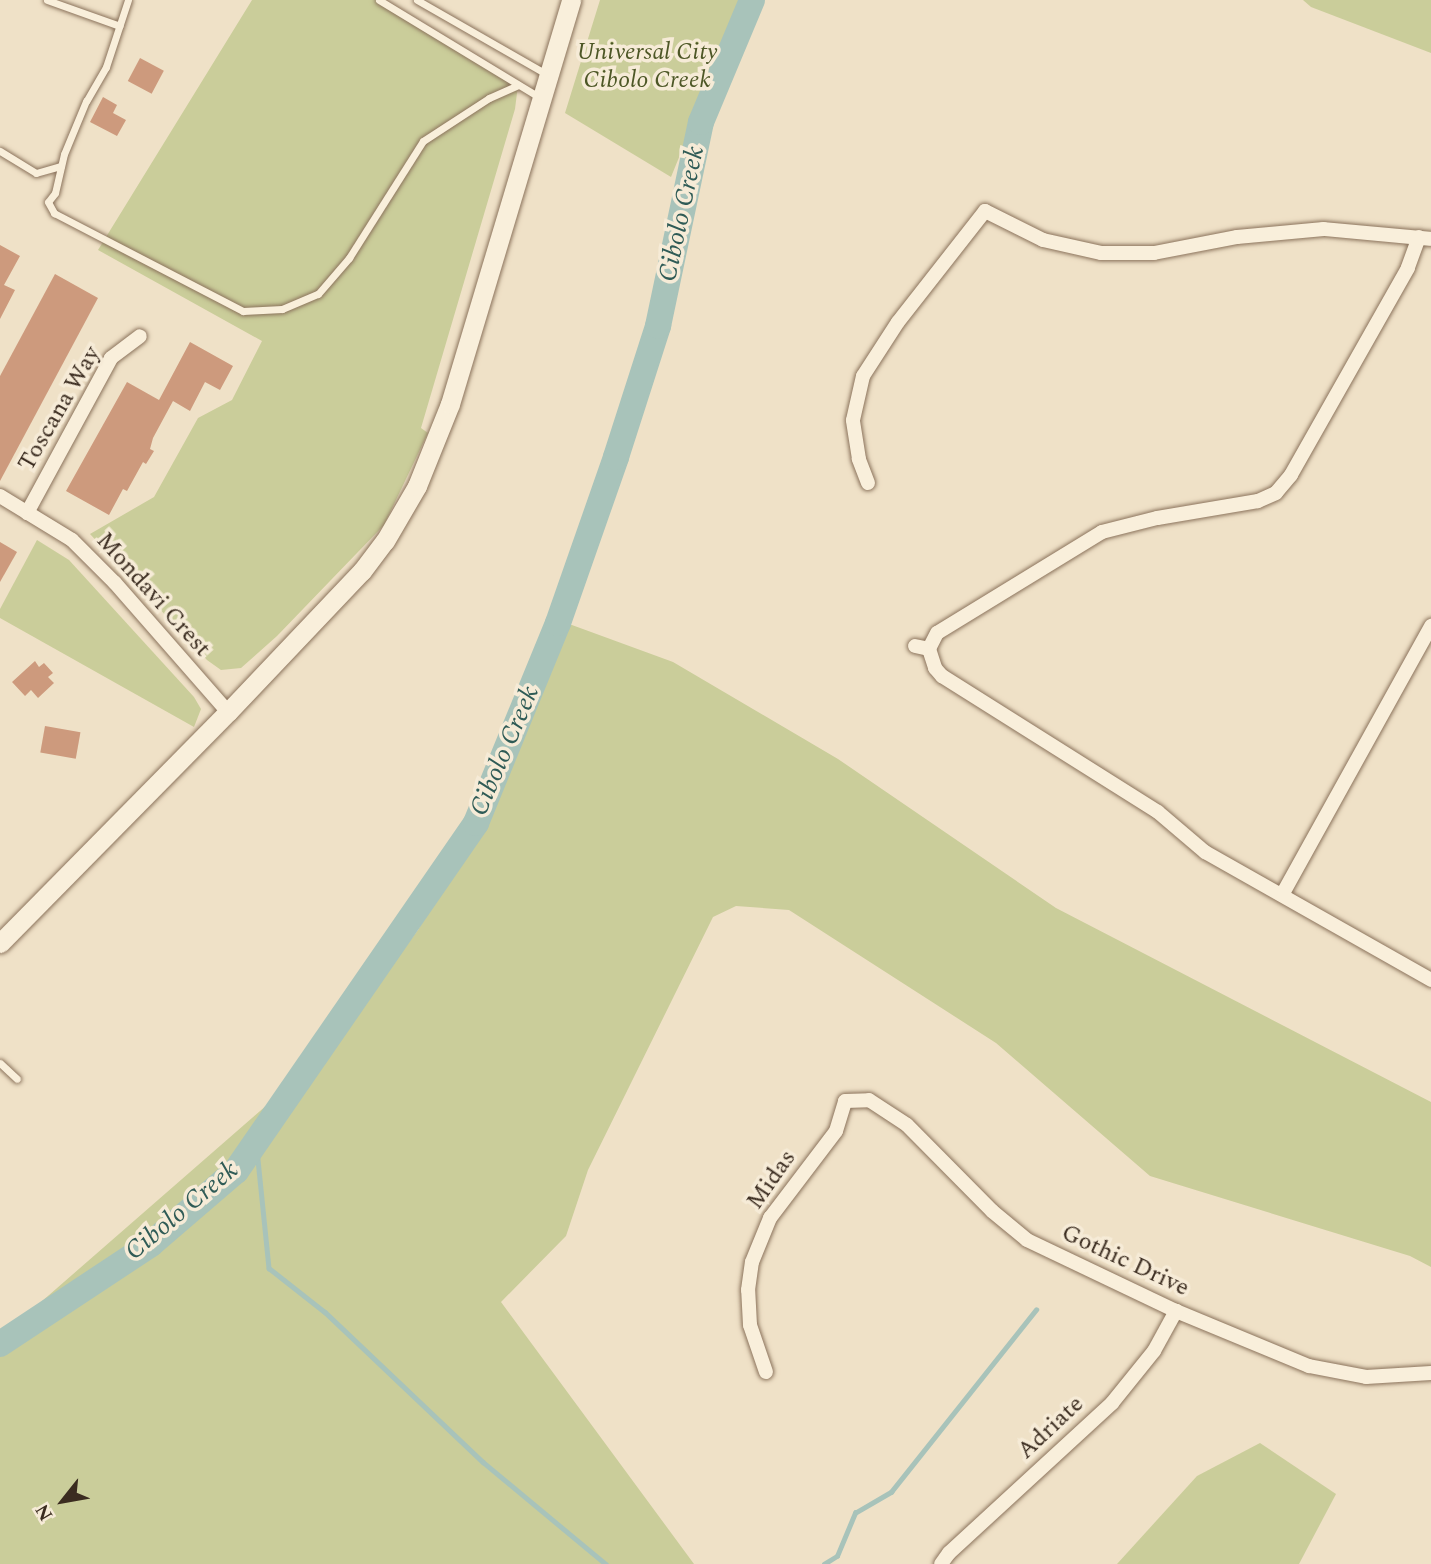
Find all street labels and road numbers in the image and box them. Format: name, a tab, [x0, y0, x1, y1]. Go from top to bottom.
street label: Toscana Way	[13, 341, 107, 477]
street label: Mondavi Crest	[90, 527, 216, 663]
street label: Midas	[741, 1145, 803, 1215]
street label: Gothic Drive	[1057, 1219, 1193, 1303]
street label: Adriate	[1012, 1390, 1090, 1466]

